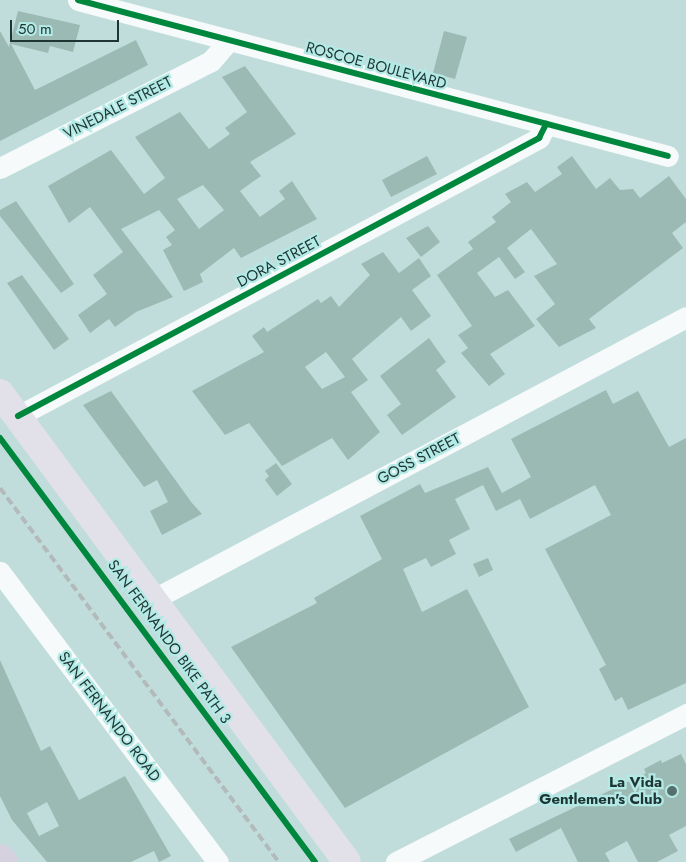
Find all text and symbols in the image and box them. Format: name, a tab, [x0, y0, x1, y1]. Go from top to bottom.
scale bar	[12, 10, 121, 42]
text: 50 m	[18, 18, 52, 40]
street label: ROSCOE BOULEVARD	[304, 39, 448, 93]
street label: VINEDALE STREET	[61, 73, 175, 143]
street label: DORA STREET	[234, 232, 324, 292]
street label: GOSS STREET	[374, 430, 464, 488]
street label: SAN FERNANDO BIKE PATH 3	[104, 557, 234, 727]
street label: SAN FERNANDO ROAD	[54, 648, 164, 786]
place label: La Vida Gentlemen's Club	[539, 773, 662, 808]
marker: La Vida Gentlemen's Club	[666, 785, 678, 797]

